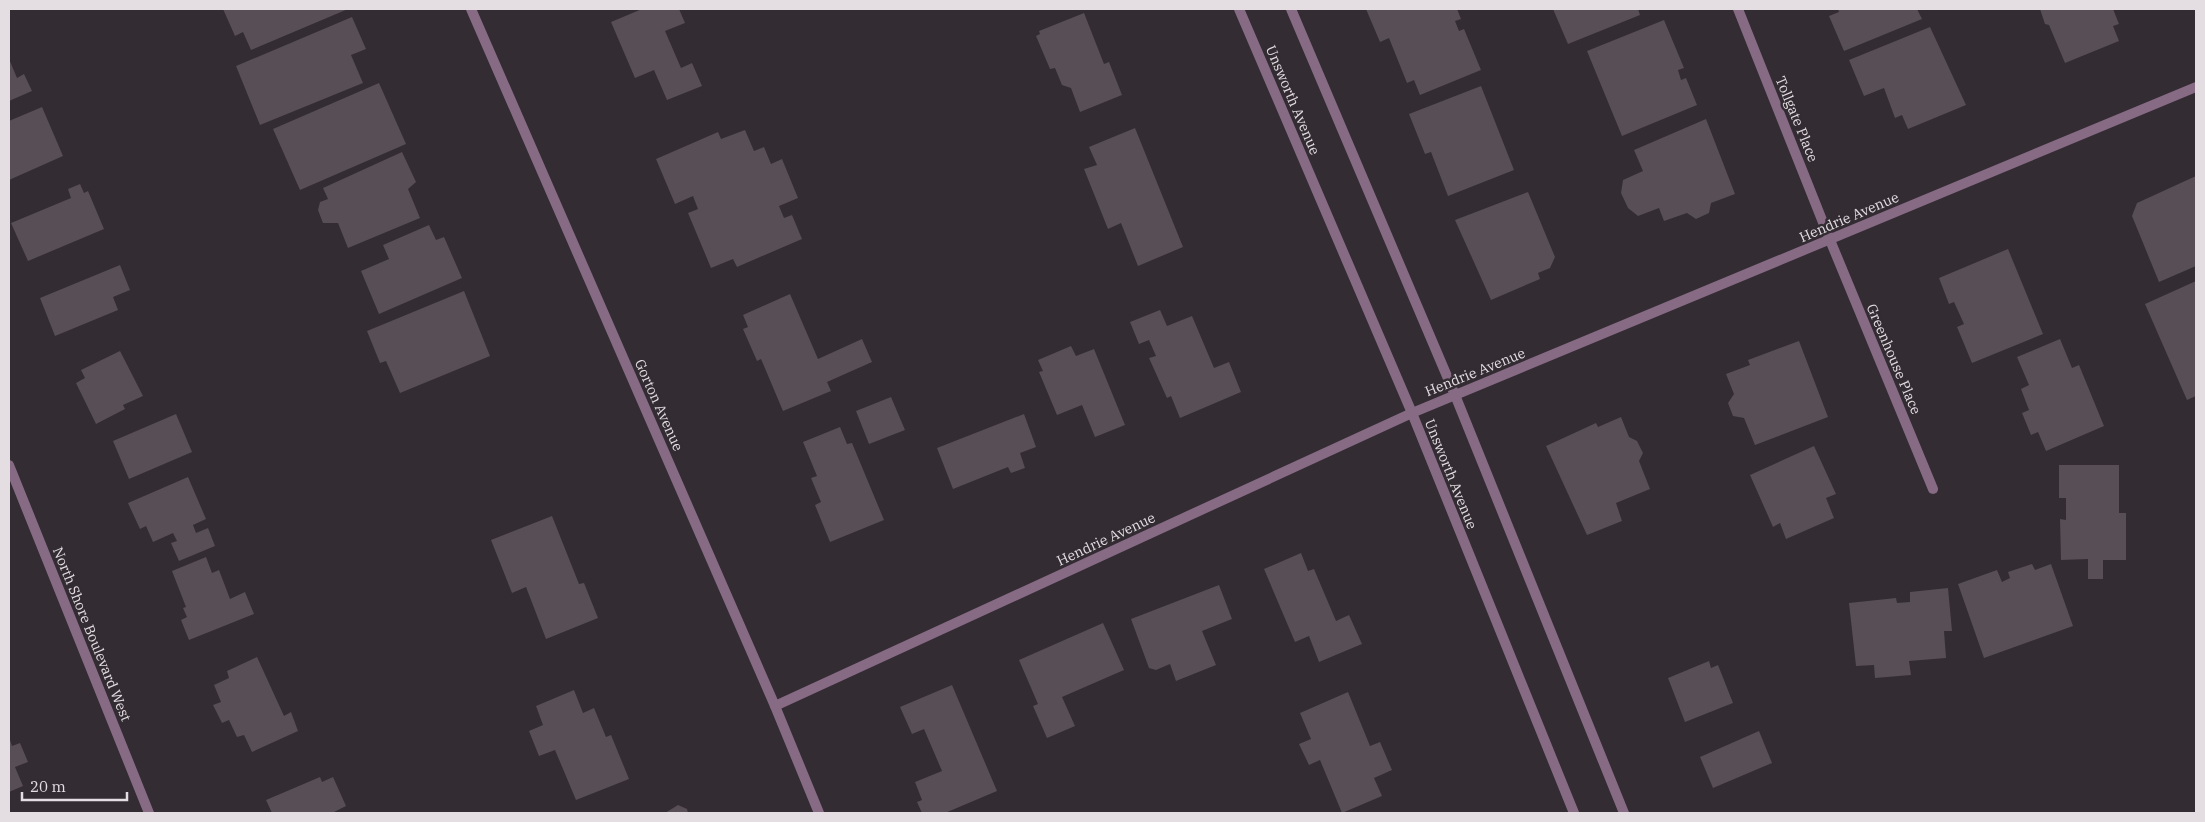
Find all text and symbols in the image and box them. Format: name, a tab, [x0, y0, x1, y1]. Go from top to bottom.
street label: Unsworth Avenue	[1262, 43, 1324, 157]
street label: Tollgate Place	[1772, 74, 1822, 164]
street label: Hendrie Avenue	[1796, 188, 1902, 246]
street label: Greenhouse Place	[1863, 301, 1925, 417]
street label: Hendrie Avenue	[1422, 344, 1528, 400]
street label: Gorton Avenue	[631, 356, 687, 454]
street label: Unsworth Avenue	[1421, 416, 1481, 532]
street label: Hendrie Avenue	[1054, 508, 1158, 570]
street label: North Shore Boulevard West	[49, 544, 135, 724]
scale bar	[22, 770, 128, 802]
text: 20 m	[30, 777, 66, 796]

